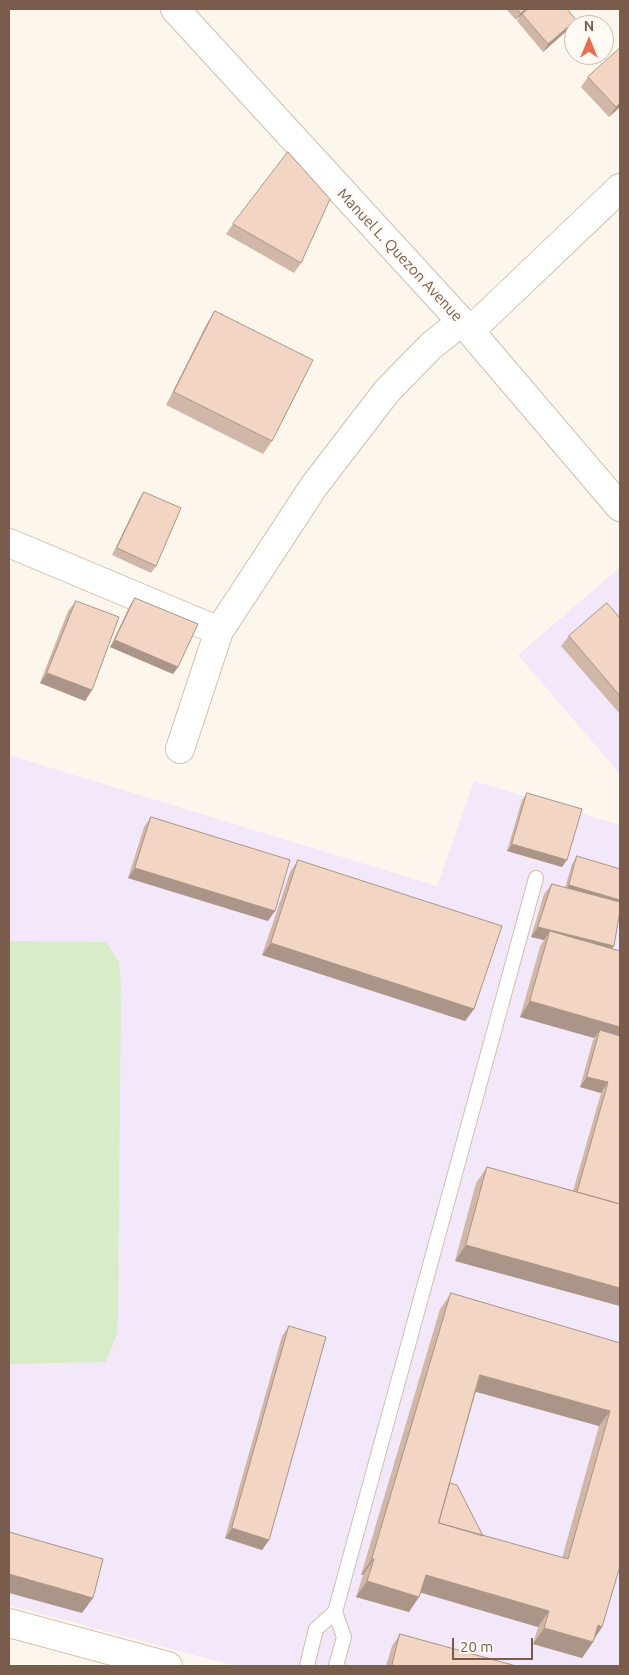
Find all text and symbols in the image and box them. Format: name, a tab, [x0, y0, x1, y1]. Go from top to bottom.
north arrow	[564, 15, 614, 65]
text: N	[584, 18, 594, 34]
street label: Manuel L. Quezon Avenue	[334, 185, 466, 325]
scale bar	[454, 1628, 535, 1660]
text: 20 m	[460, 1638, 493, 1655]

